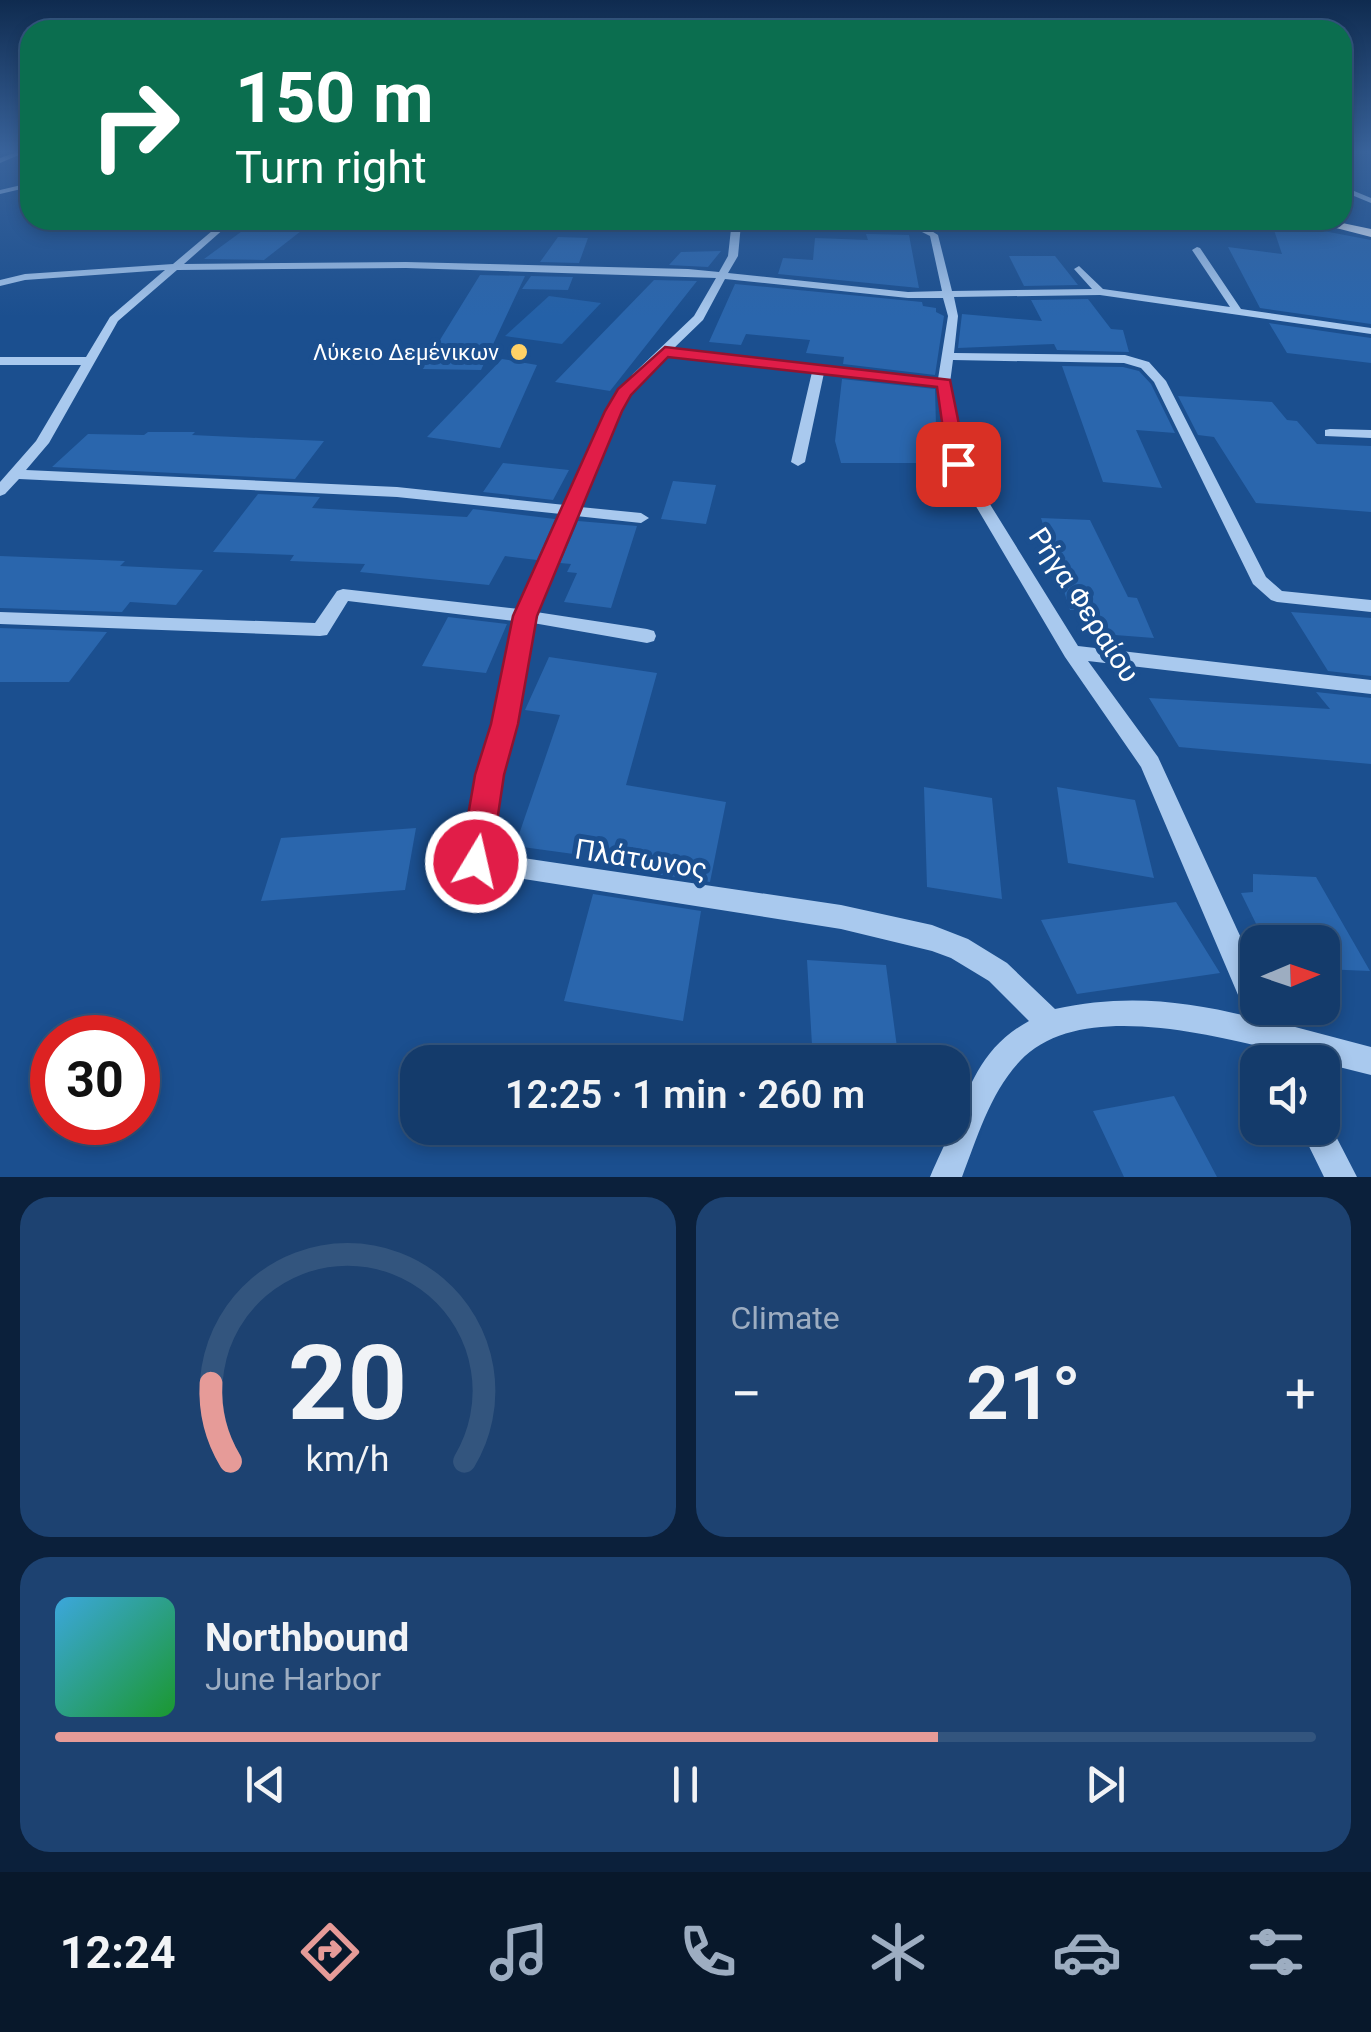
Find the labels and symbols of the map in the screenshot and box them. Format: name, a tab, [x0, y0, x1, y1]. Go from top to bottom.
place label: Λύκειο Δεμένικων	[313, 340, 499, 365]
marker: Λύκειο Δεμένικων	[508, 341, 530, 363]
pin	[916, 422, 1001, 507]
street label: Ρήγα Φεραίου	[1022, 522, 1146, 688]
position arrow	[424, 810, 528, 914]
street label: Πλάτωνος	[573, 832, 709, 886]
north arrow	[1240, 925, 1340, 1025]
speed limit sign: 30	[30, 1015, 160, 1145]

